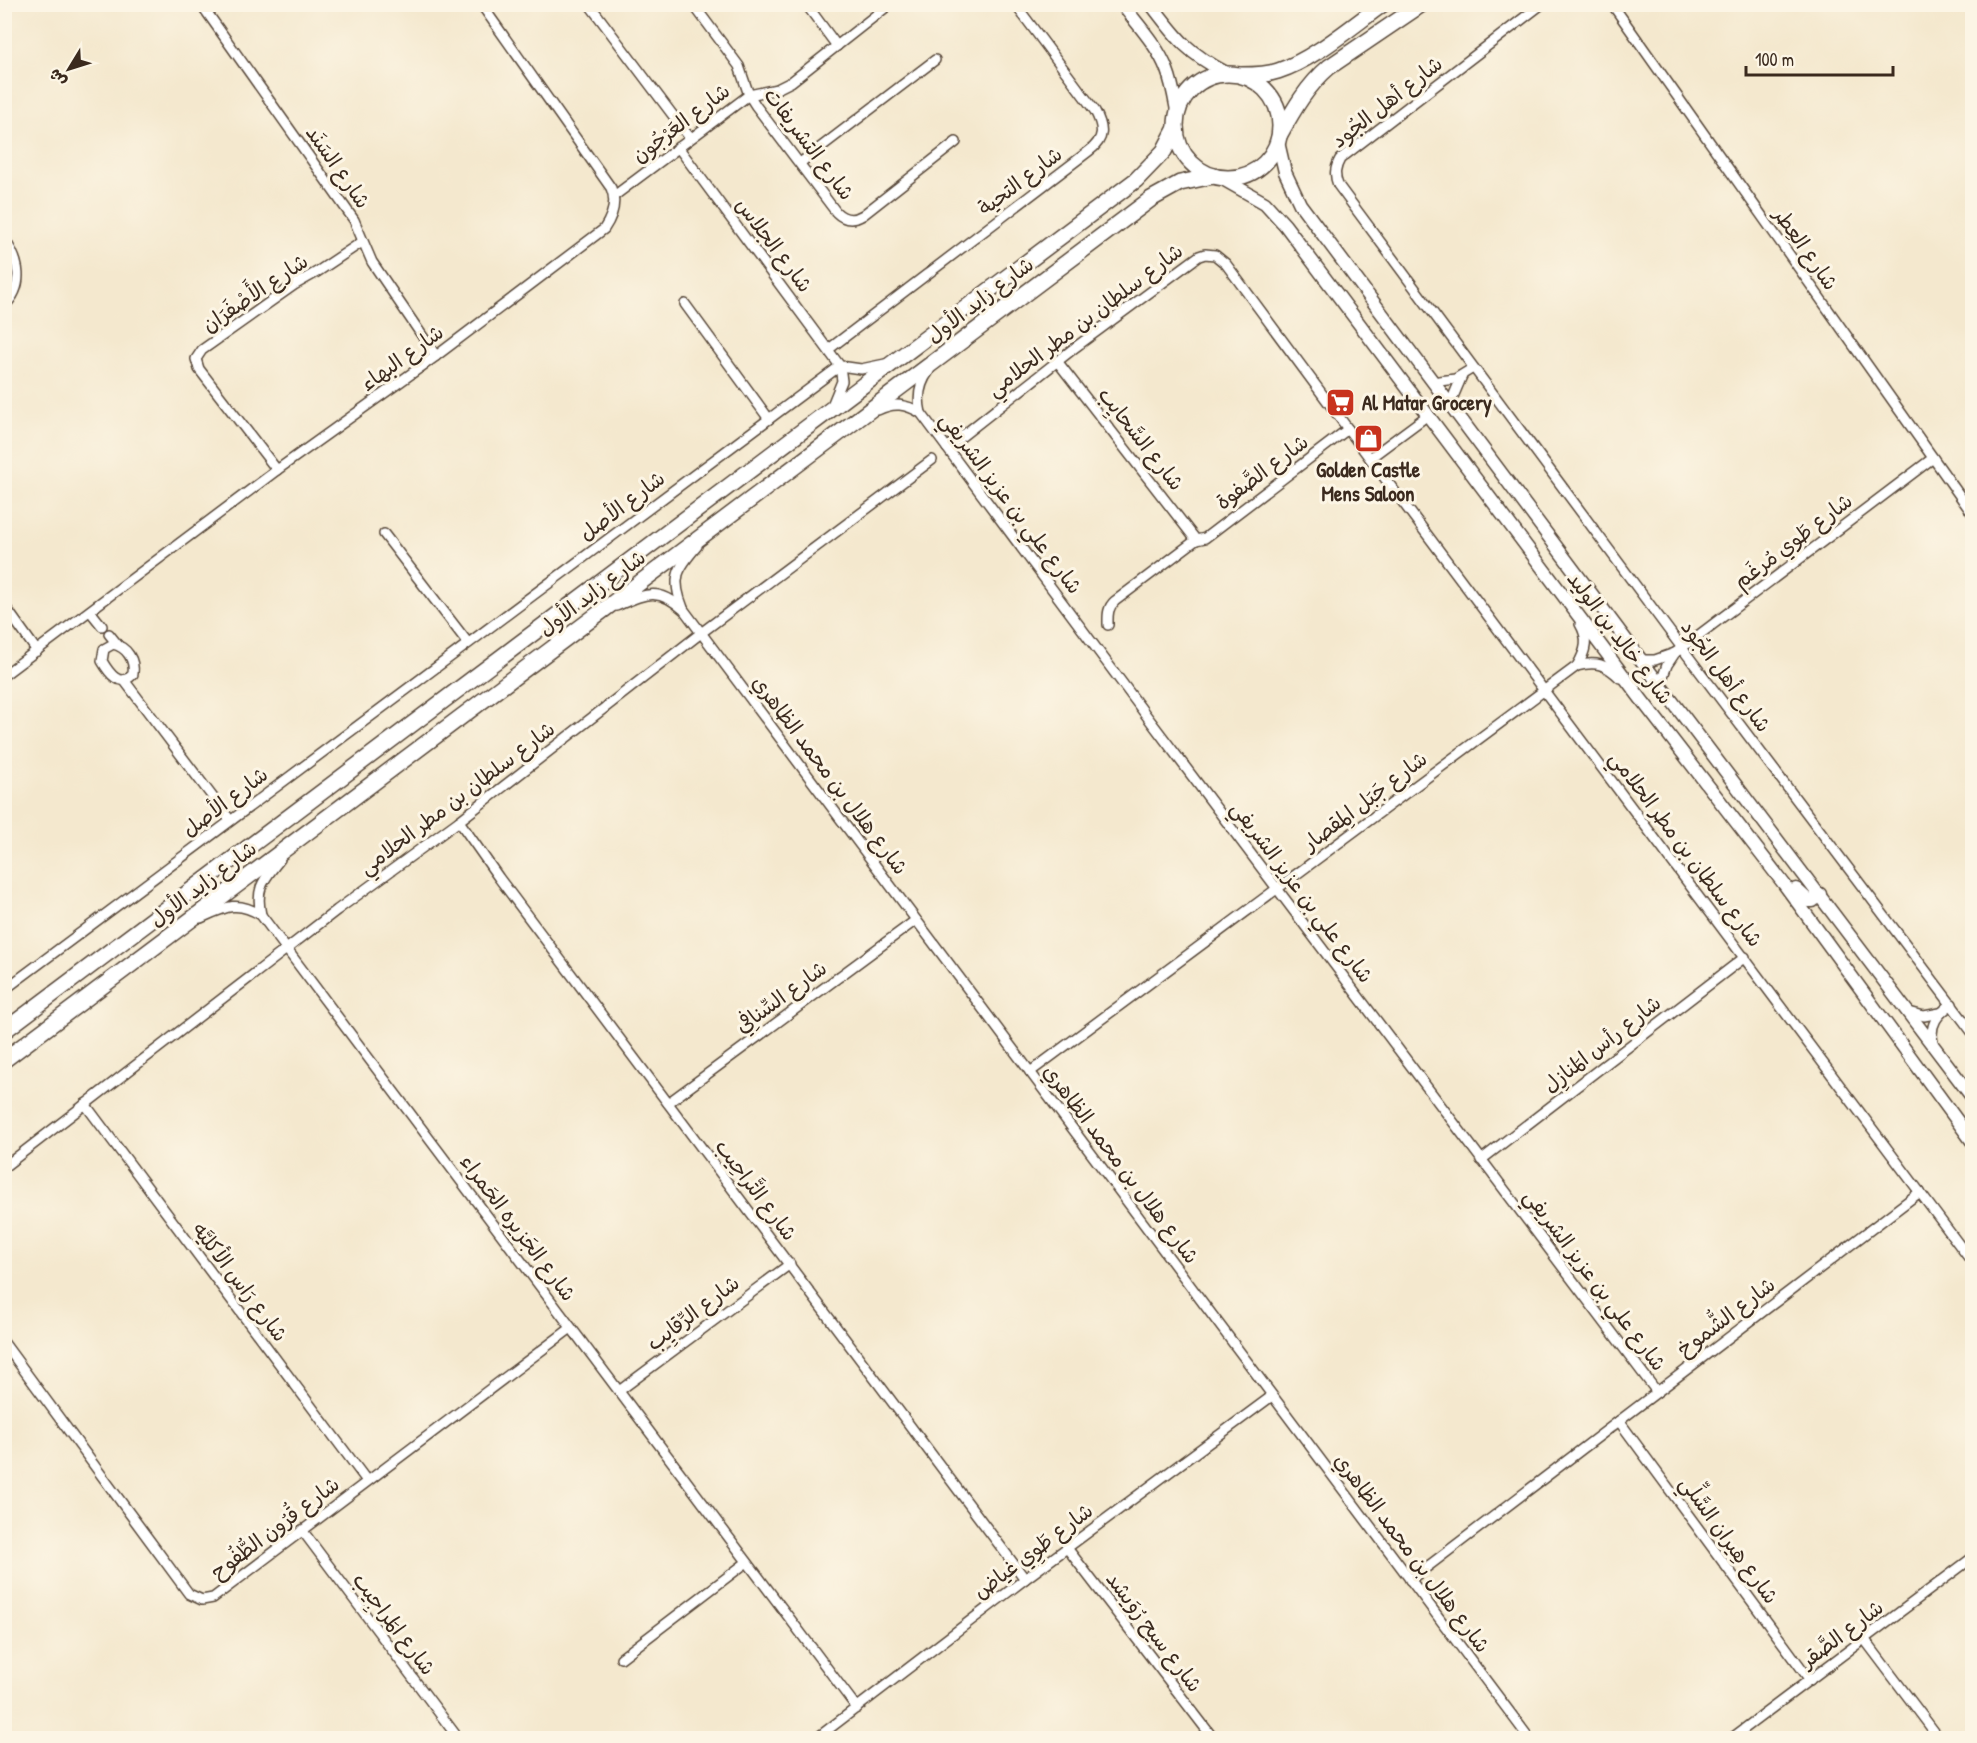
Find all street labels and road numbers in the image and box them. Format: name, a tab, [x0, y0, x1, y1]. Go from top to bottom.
street label: شارع أهل الجُود	[1325, 49, 1449, 155]
street label: شارع العَرْجُون	[626, 76, 736, 170]
street label: شارع التشريفات	[757, 81, 861, 207]
street label: شارع السَنَد	[298, 119, 378, 215]
street label: شارع التحية	[972, 139, 1068, 223]
street label: شارع الجلاس	[728, 191, 820, 299]
street label: شارع العِطر	[1765, 200, 1845, 296]
street label: شارع سلطان بن مطر الحلامي	[981, 236, 1192, 407]
street label: شارع الأَصْفَرَان	[194, 244, 314, 340]
street label: شارع زايد الأول	[920, 250, 1040, 350]
street label: شارع البهاء	[354, 317, 450, 399]
street label: شارع السَّحايِب	[1089, 381, 1191, 498]
street label: شارع علي بن عزيز الشريفي	[929, 406, 1089, 603]
street label: شارع الصَّفوة	[1209, 427, 1315, 517]
street label: شارع الأصل	[573, 464, 671, 548]
street label: شارع طَوي مُرغَم	[1727, 486, 1859, 597]
street label: شارع زايد الأول	[532, 543, 652, 643]
street label: شارع خالِد بن الوليد	[1560, 565, 1680, 711]
street label: شارع أهل الجُود	[1674, 614, 1778, 738]
street label: شارع هلال بن محمد الظاهري	[745, 669, 915, 881]
street label: شارع سلطان بن مطر الحلامي	[353, 714, 564, 885]
street label: شارع جَبَل المِقصار	[1295, 744, 1434, 859]
street label: شارع سلطان بن مطر الحلامي	[1599, 745, 1770, 956]
street label: شارع الأصل	[176, 760, 274, 844]
street label: شارع علي بن عزيز الشريفي	[1220, 795, 1380, 992]
street label: شارع زايد الأول	[143, 834, 263, 934]
street label: شارع السِّنافِي	[729, 953, 833, 1041]
street label: شارع رأس المَنازِل	[1537, 988, 1668, 1101]
street label: شارع هلال بن محمد الظاهري	[1036, 1058, 1206, 1270]
street label: شارع التَّراحِيب	[708, 1133, 804, 1247]
street label: شارع الجَزيره الحَمراء	[453, 1148, 583, 1308]
street label: شارع علي بن عزيز الشريفي	[1513, 1183, 1673, 1380]
street label: شارع رَاس الأكليَّه	[185, 1216, 295, 1348]
street label: شارع الرِّقايِب	[640, 1268, 747, 1360]
street label: شارع الشُّموخ	[1669, 1268, 1781, 1364]
street label: شارع هلال بن محمد الظاهري	[1327, 1447, 1497, 1659]
street label: شارع هِيران السَّلِّي	[1669, 1468, 1788, 1613]
street label: شارع قُرُون الطُّفُوح	[204, 1469, 346, 1587]
street label: شارع طَوِي غياض	[967, 1496, 1101, 1608]
street label: شارع المَراجِيب	[344, 1566, 443, 1683]
street label: شارع سيح رُوَيشد	[1099, 1566, 1209, 1698]
street label: شارع الصَّقر	[1793, 1593, 1890, 1676]

